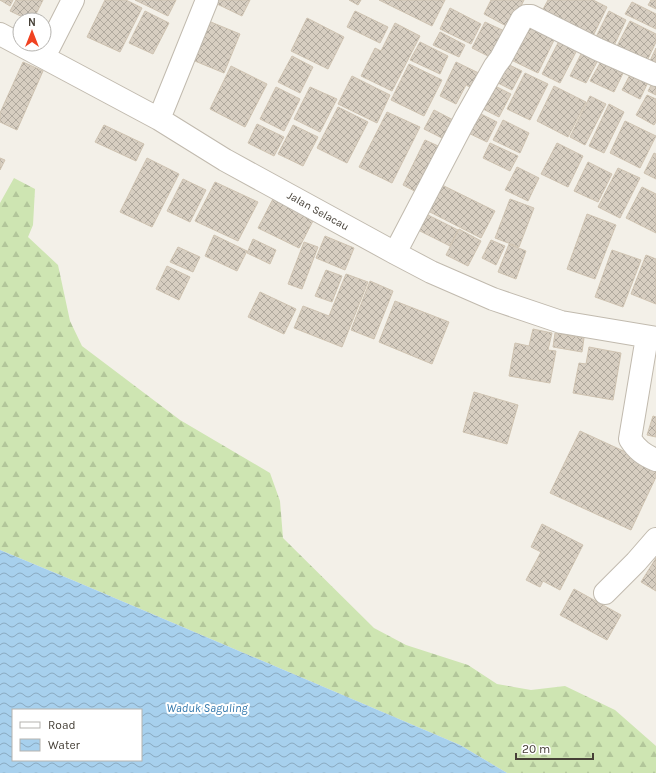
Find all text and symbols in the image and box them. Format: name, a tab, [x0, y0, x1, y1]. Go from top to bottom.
north arrow	[12, 12, 52, 52]
text: N	[28, 16, 36, 29]
street label: Jalan Selacau	[285, 189, 351, 233]
water label: Waduk Saguling	[166, 701, 248, 715]
legend	[12, 709, 142, 761]
text: Road	[48, 718, 76, 732]
scale bar	[516, 735, 593, 761]
text: Water	[48, 738, 81, 752]
text: 20 m	[522, 742, 550, 756]

